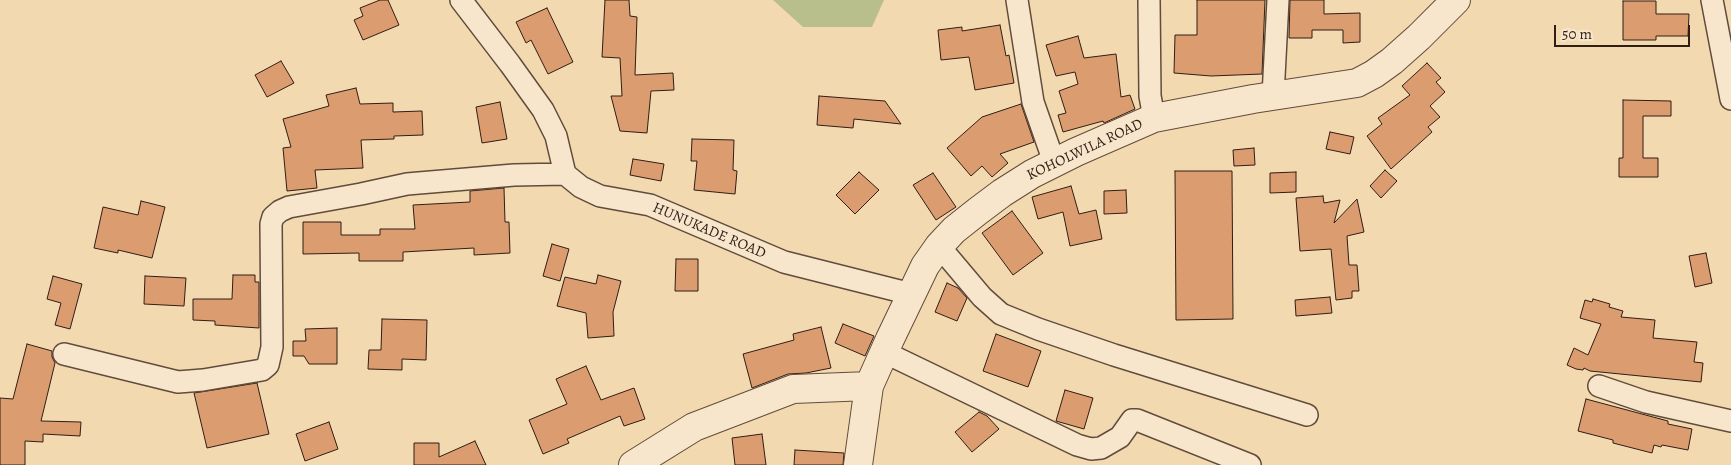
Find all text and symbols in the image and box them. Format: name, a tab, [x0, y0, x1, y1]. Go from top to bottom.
scale bar	[1556, 15, 1692, 47]
text: 50 m	[1562, 24, 1592, 44]
street label: KOHOLWILA ROAD	[1024, 115, 1146, 185]
street label: HUNUKADE ROAD	[650, 199, 768, 263]

